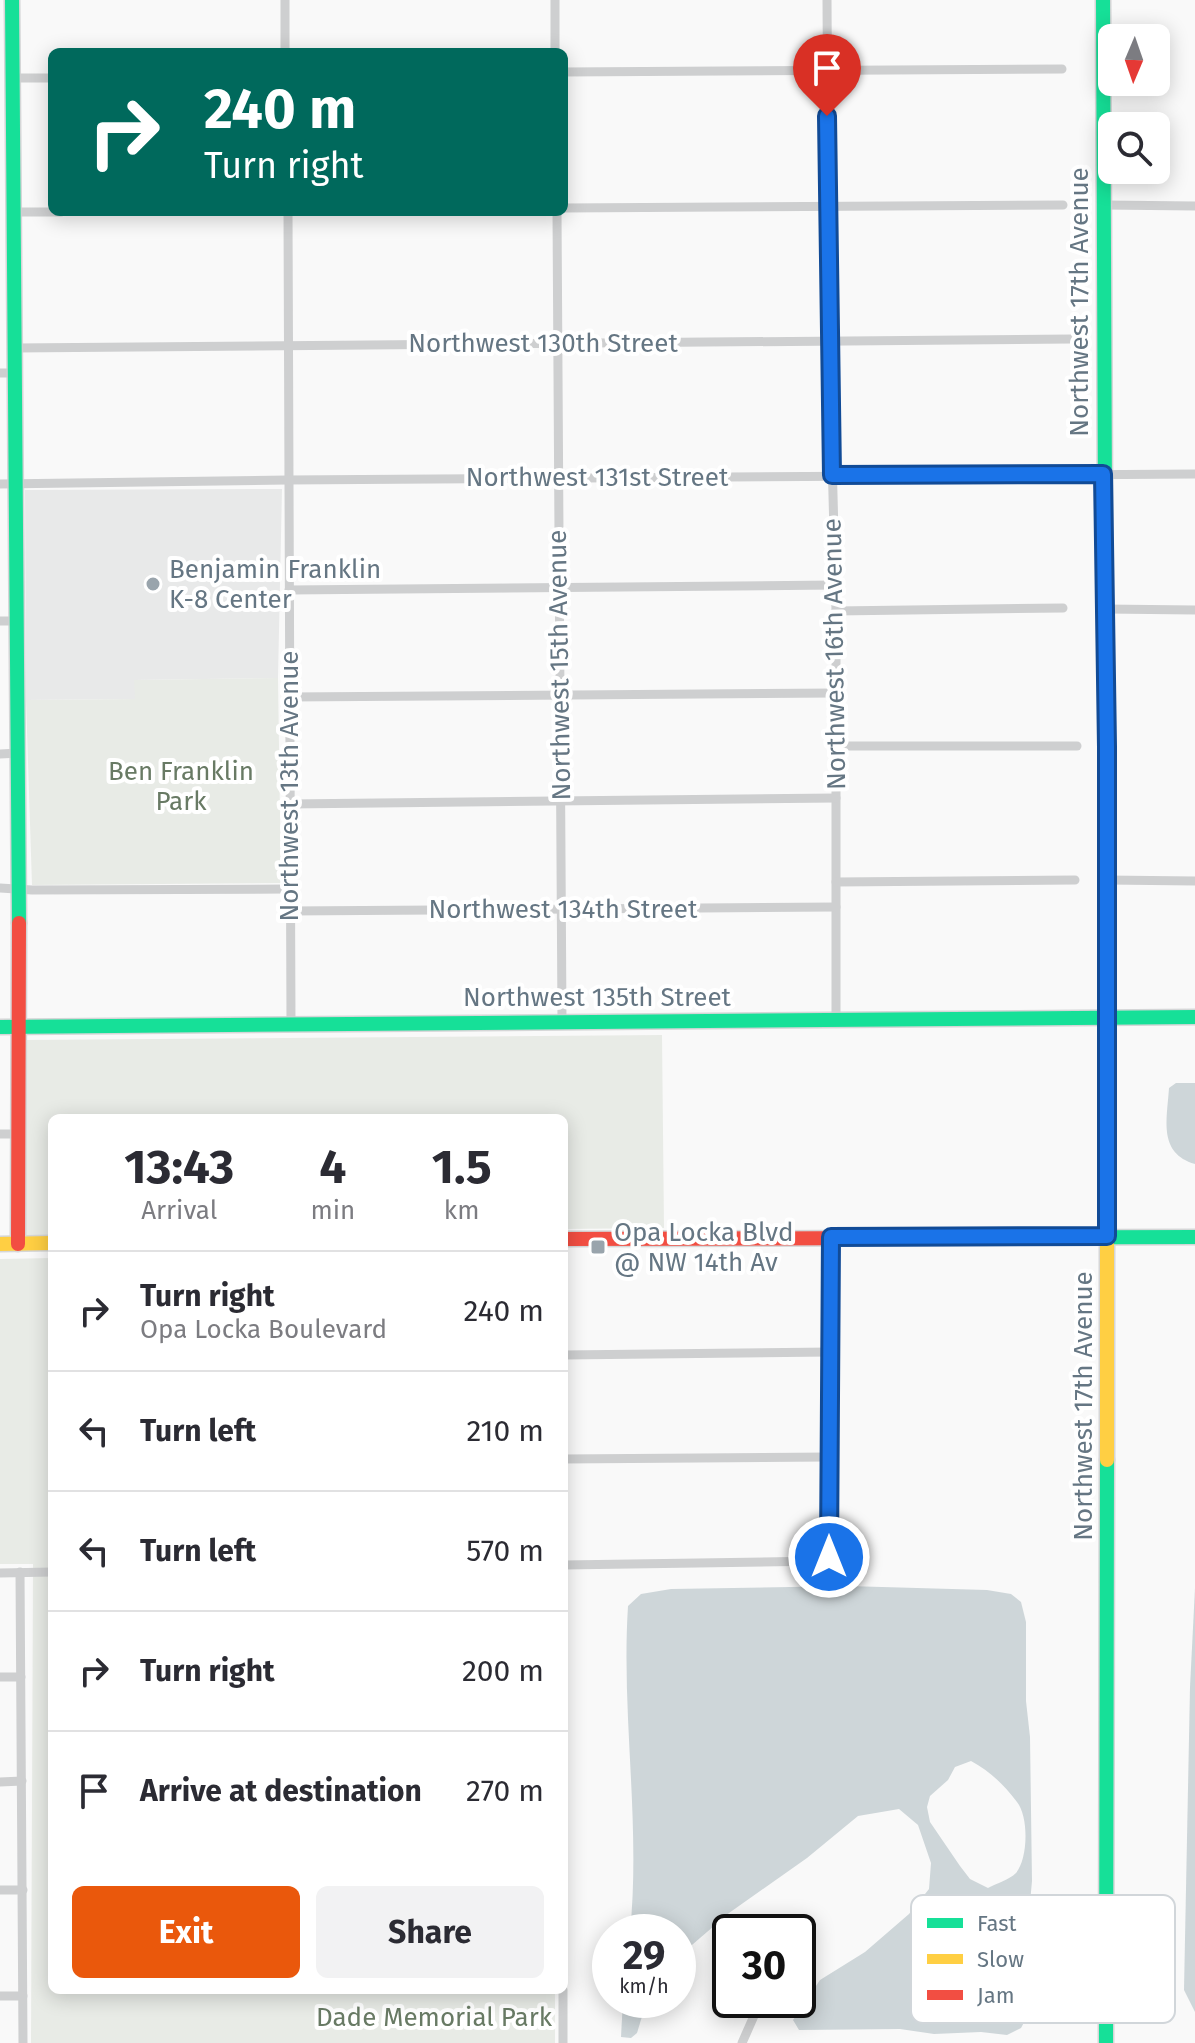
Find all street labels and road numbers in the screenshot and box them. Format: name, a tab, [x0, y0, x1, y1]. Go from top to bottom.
street label: Northwest 17th Avenue	[1064, 167, 1095, 437]
street label: Northwest 130th Street	[408, 328, 678, 359]
street label: Northwest 131st Street	[466, 462, 729, 493]
street label: Northwest 16th Avenue	[817, 518, 852, 790]
street label: Northwest 15th Avenue	[542, 529, 577, 801]
street label: Northwest 13th Avenue	[274, 651, 305, 921]
street label: Northwest 134th Street	[429, 894, 698, 925]
street label: Northwest 135th Street	[463, 982, 732, 1013]
street label: Northwest 17th Avenue	[1068, 1271, 1099, 1541]

